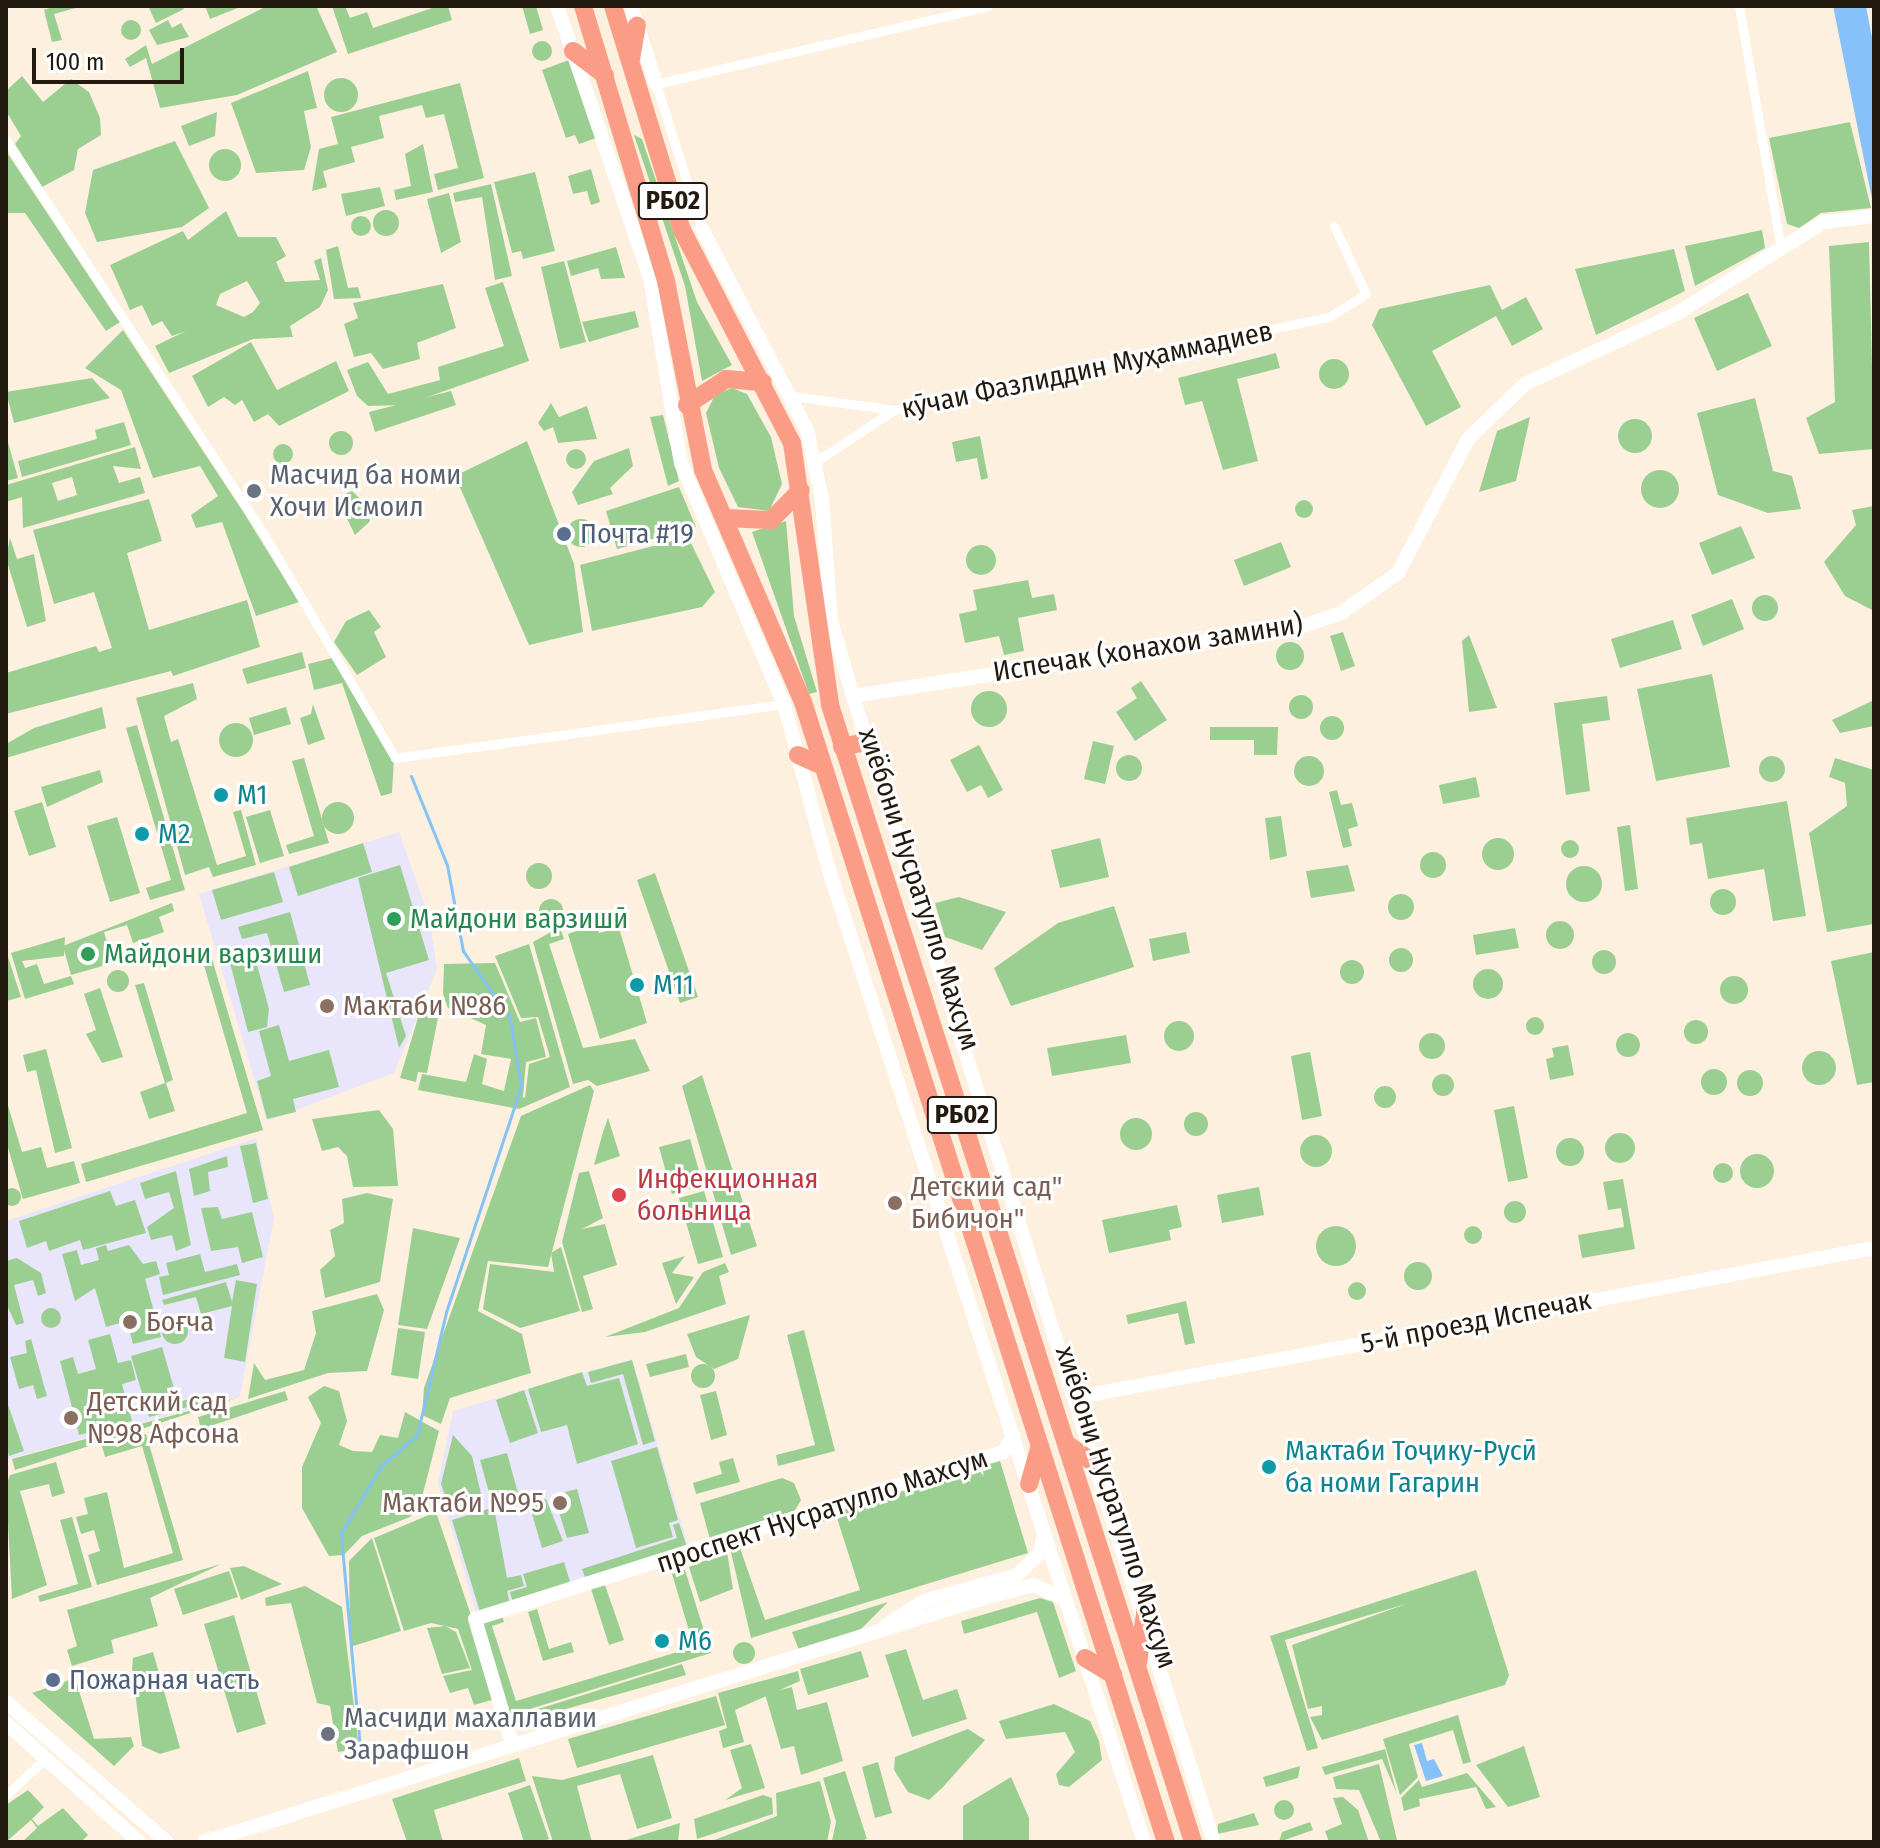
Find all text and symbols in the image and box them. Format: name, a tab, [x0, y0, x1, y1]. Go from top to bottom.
scale bar	[36, 32, 188, 82]
text: 100 m	[46, 48, 104, 76]
road number: РБ02	[637, 179, 709, 223]
street label: кӯчаи Фазлиддин Муҳаммадиев	[898, 314, 1276, 426]
place label: Масчид ба номи Хочи Исмоил	[270, 458, 461, 524]
marker: Масчид ба номи Хочи Исмоил	[245, 482, 263, 500]
place label: Почта #19	[580, 517, 694, 551]
marker: Почта #19	[555, 525, 573, 543]
street label: Испечак (хонахои замини)	[991, 607, 1305, 689]
street label: хиёбони Нусратулло Махсум	[851, 724, 987, 1054]
place label: M1	[237, 778, 267, 812]
marker: M1	[212, 786, 230, 804]
place label: М2	[158, 817, 190, 851]
marker: М2	[133, 825, 151, 843]
place label: Майдони варзишӣ	[410, 902, 628, 936]
marker: Майдони варзишӣ	[385, 910, 403, 928]
place label: Майдони варзиши	[104, 937, 322, 971]
marker: Майдони варзиши	[79, 945, 97, 963]
place label: M11	[653, 968, 694, 1002]
marker: M11	[628, 976, 646, 994]
place label: Мактаби №86	[343, 989, 506, 1023]
marker: Мактаби №86	[318, 997, 336, 1015]
road number: РБ02	[926, 1093, 998, 1137]
place label: Инфекционная больница	[637, 1162, 818, 1228]
place label: Детский сад" Бибичон"	[911, 1170, 1062, 1236]
marker: Инфекционная больница	[608, 1184, 630, 1206]
marker: Детский сад" Бибичон"	[886, 1194, 904, 1212]
street label: 5-й проезд Испечак	[1358, 1283, 1594, 1361]
place label: Боғча	[146, 1305, 214, 1339]
marker: Боғча	[121, 1313, 139, 1331]
street label: хиёбони Нусратулло Махсум	[1048, 1342, 1184, 1672]
place label: Детский сад №98 Афсона	[87, 1385, 239, 1451]
marker: Детский сад №98 Афсона	[62, 1409, 80, 1427]
place label: Мактаби Тоҷику-Русӣ ба номи Гагарин	[1285, 1434, 1537, 1500]
street label: проспект Нусратулло Махсум	[652, 1442, 992, 1580]
marker: Мактаби Тоҷику-Русӣ ба номи Гагарин	[1260, 1458, 1278, 1476]
place label: Mактаби №95	[382, 1486, 544, 1520]
marker: Mактаби №95	[551, 1494, 569, 1512]
place label: М6	[678, 1624, 712, 1658]
marker: М6	[653, 1632, 671, 1650]
place label: Пожарная часть	[69, 1663, 259, 1697]
marker: Пожарная часть	[44, 1671, 62, 1689]
place label: Масчиди махаллавии Зарафшон	[344, 1701, 597, 1767]
marker: Масчиди махаллавии Зарафшон	[319, 1725, 337, 1743]

